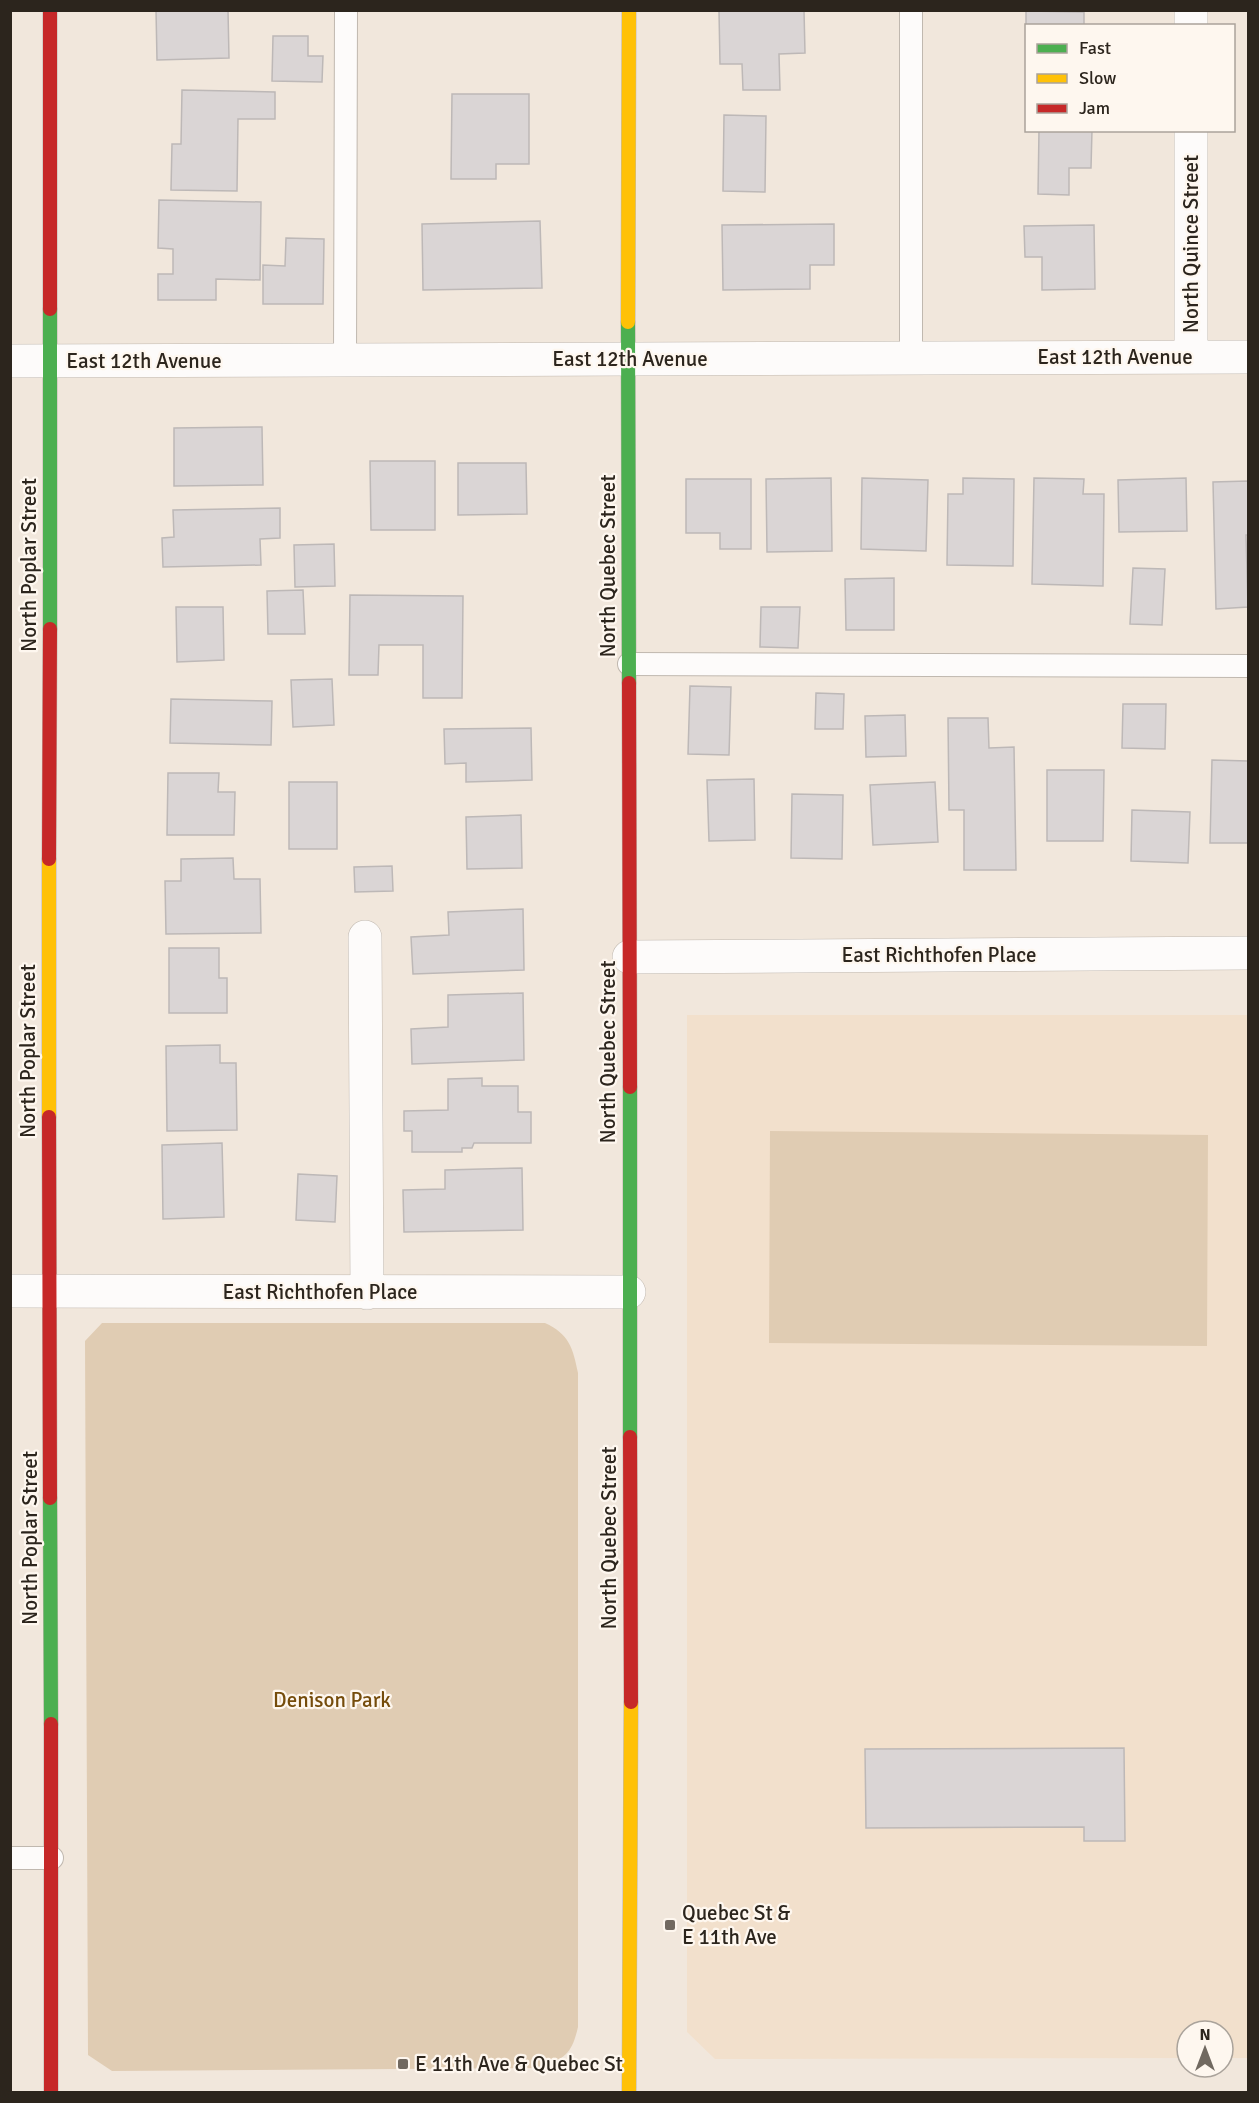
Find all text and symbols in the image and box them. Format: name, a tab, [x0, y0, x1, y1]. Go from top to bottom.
legend	[1025, 24, 1235, 132]
text: Fast	[1079, 37, 1111, 59]
text: Slow	[1079, 67, 1116, 89]
text: Jam	[1079, 97, 1110, 119]
street label: North Quince Street	[1178, 155, 1204, 333]
street label: East 12th Avenue	[1037, 344, 1193, 370]
street label: East 12th Avenue	[552, 346, 708, 372]
street label: East 12th Avenue	[66, 348, 222, 374]
street label: North Quebec Street	[595, 474, 621, 658]
street label: North Poplar Street	[16, 478, 42, 652]
street label: East Richthofen Place	[841, 942, 1037, 968]
street label: North Quebec Street	[595, 960, 621, 1144]
street label: North Poplar Street	[15, 964, 41, 1138]
street label: East Richthofen Place	[222, 1279, 418, 1305]
street label: North Quebec Street	[596, 1446, 622, 1630]
street label: North Poplar Street	[17, 1451, 43, 1625]
park label: Denison Park	[273, 1687, 391, 1713]
place label: Quebec St & E 11th Ave	[682, 1900, 790, 1950]
marker: Quebec St & E 11th Ave	[663, 1918, 677, 1932]
north arrow	[1175, 2019, 1235, 2079]
text: N	[1199, 2025, 1211, 2045]
place label: E 11th Ave & Quebec St	[415, 2051, 623, 2077]
marker: E 11th Ave & Quebec St	[396, 2057, 410, 2071]

